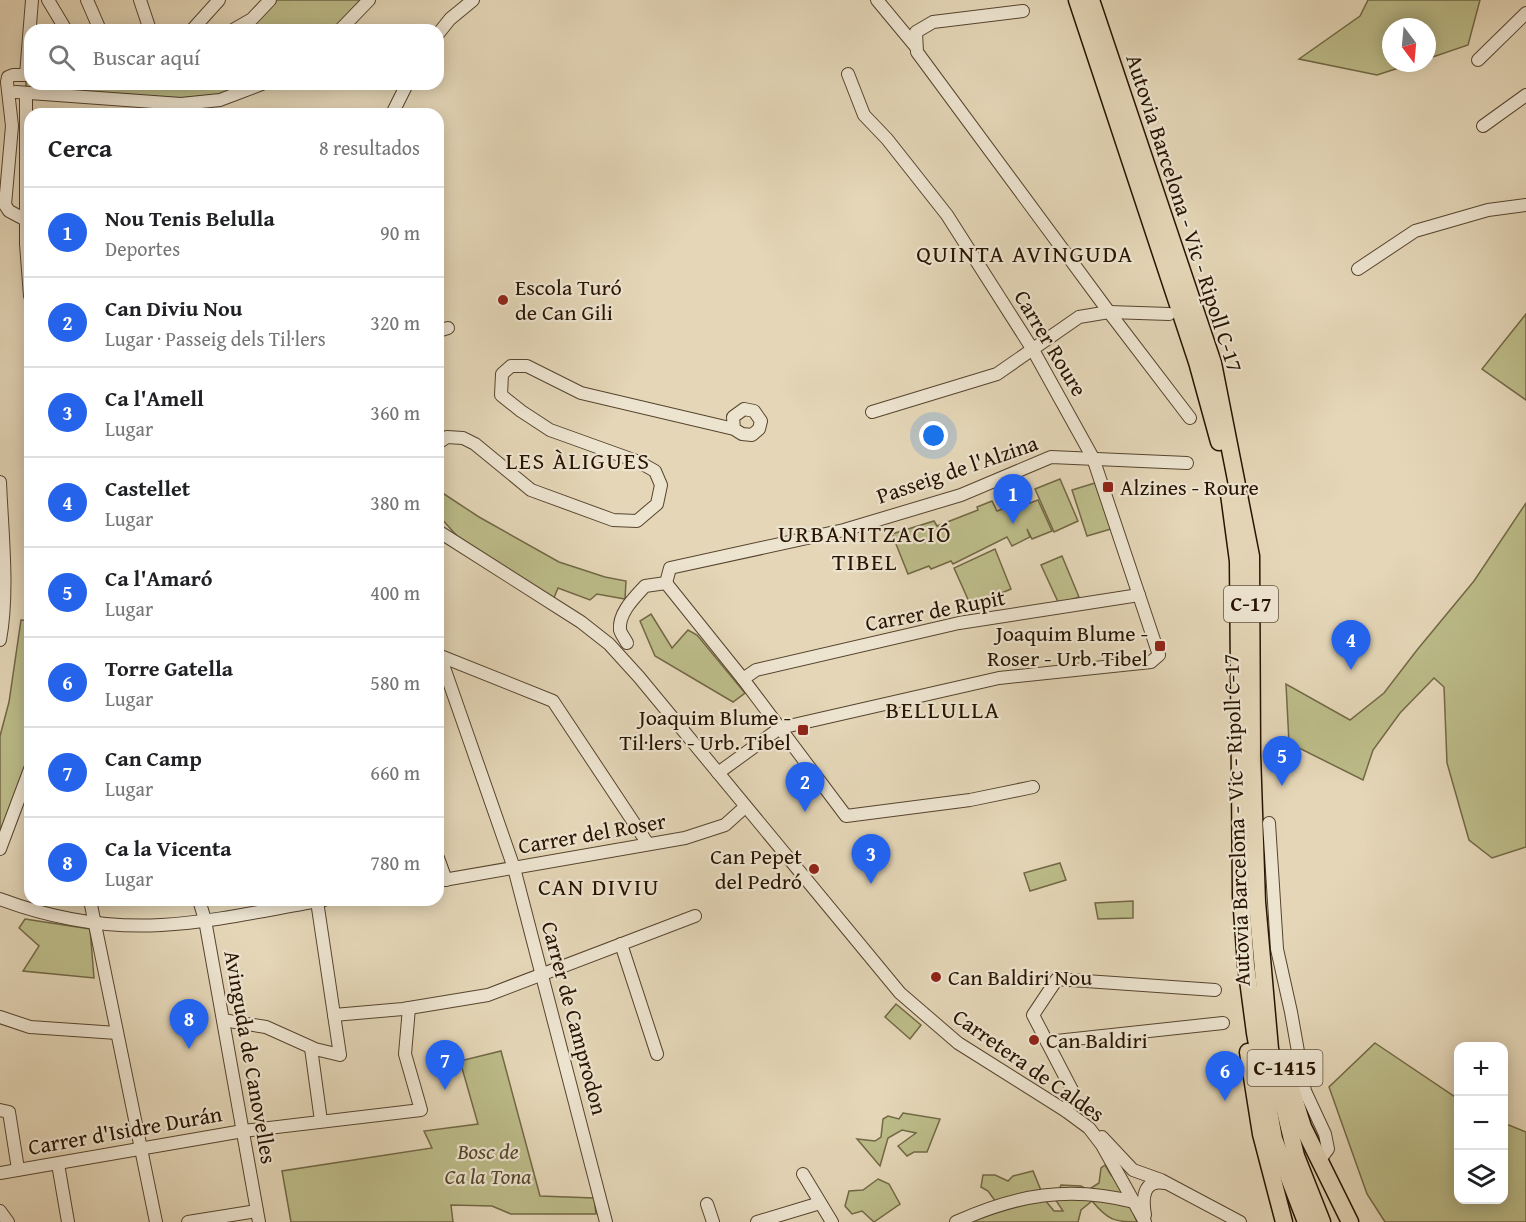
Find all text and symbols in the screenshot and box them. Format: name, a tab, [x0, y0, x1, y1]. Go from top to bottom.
north arrow	[1382, 18, 1436, 72]
search box	[24, 24, 444, 90]
icon: search	[45, 41, 78, 74]
text: Buscar aquí	[93, 41, 200, 73]
street label: Autovia Barcelona - Vic - Ripoll C-17	[1118, 50, 1252, 376]
text: Cerca	[48, 128, 112, 167]
text: 8 resultados	[319, 133, 420, 162]
text: Nou Tenis Belulla	[105, 202, 275, 234]
text: 1	[62, 218, 73, 247]
text: 90 m	[380, 218, 420, 247]
text: Deportes	[105, 234, 180, 263]
district label: QUINTA AVINGUDA	[916, 236, 1134, 271]
place label: Escola Turó de Can Gili	[515, 271, 622, 328]
street label: Carrer Roure	[1007, 284, 1095, 402]
text: Can Diviu Nou	[105, 292, 242, 324]
marker: Escola Turó de Can Gili	[496, 293, 510, 307]
text: 2	[62, 308, 73, 337]
text: 320 m	[370, 308, 420, 337]
text: Lugar · Passeig dels Til·lers	[105, 324, 326, 353]
text: Ca l'Amell	[105, 382, 204, 414]
text: 3	[62, 398, 73, 427]
text: 360 m	[370, 398, 420, 427]
text: Lugar	[105, 414, 153, 443]
your location	[919, 421, 948, 450]
street label: Passeig de l'Alzina	[872, 426, 1043, 512]
district label: LES ÀLIGUES	[506, 443, 650, 478]
place label: Alzines - Roure	[1120, 471, 1259, 503]
text: Castellet	[105, 472, 190, 504]
pin: 1	[994, 474, 1032, 524]
marker: Alzines - Roure	[1101, 480, 1115, 494]
text: 4	[62, 488, 73, 517]
text: 380 m	[370, 488, 420, 517]
text: Lugar	[105, 504, 153, 533]
district label: URBANITZACIÓ TIBEL	[778, 516, 952, 579]
text: Ca l'Amaró	[105, 562, 213, 594]
text: 5	[62, 578, 73, 607]
text: 400 m	[370, 578, 420, 607]
street label: Carrer de Rupit	[862, 581, 1008, 639]
road number: C-17	[1224, 586, 1278, 622]
text: Lugar	[105, 594, 153, 623]
place label: Joaquim Blume - Roser - Urb. Tibel	[987, 617, 1148, 674]
pin: 4	[1332, 620, 1370, 670]
marker: Joaquim Blume - Roser - Urb. Tibel	[1153, 639, 1167, 653]
text: Torre Gatella	[105, 652, 233, 684]
street label: Autovia Barcelona - Vic - Ripoll C-17	[1214, 653, 1258, 987]
text: 6	[62, 668, 73, 697]
text: 580 m	[370, 668, 420, 697]
text: Lugar	[105, 684, 153, 713]
district label: BELLULLA	[886, 692, 1000, 727]
place label: Joaquim Blume - Til·lers - Urb. Tibel	[620, 701, 791, 758]
marker: Joaquim Blume - Til·lers - Urb. Tibel	[796, 723, 810, 737]
pin: 5	[1262, 736, 1302, 786]
text: Can Camp	[105, 742, 202, 774]
text: 7	[62, 758, 73, 787]
text: 660 m	[370, 758, 420, 787]
pin: 2	[786, 762, 824, 812]
text: Lugar	[105, 774, 153, 803]
street label: Carrer del Roser	[516, 804, 668, 862]
text: Ca la Vicenta	[105, 832, 232, 864]
pin: 3	[852, 834, 890, 884]
place label: Can Pepet del Pedró	[710, 840, 802, 897]
text: 8	[62, 848, 73, 877]
text: 780 m	[370, 848, 420, 877]
marker: Can Pepet del Pedró	[807, 862, 821, 876]
text: Lugar	[105, 864, 153, 893]
district label: CAN DIVIU	[538, 869, 660, 904]
street label: Carrer de Camprodon	[534, 918, 616, 1119]
street label: Avinguda de Canovelles	[216, 948, 286, 1166]
place label: Can Baldiri Nou	[948, 961, 1092, 993]
marker: Can Baldiri Nou	[929, 970, 943, 984]
pin: 8	[170, 1000, 208, 1049]
street label: Carretera de Caldes	[947, 1001, 1111, 1129]
place label: Can Baldiri	[1046, 1024, 1148, 1056]
marker: Can Baldiri	[1027, 1033, 1041, 1047]
pin: 7	[426, 1040, 464, 1090]
map controls	[1454, 1042, 1508, 1204]
button: +	[1454, 1042, 1508, 1096]
road number: C-1415	[1248, 1050, 1322, 1086]
pin: 6	[1206, 1052, 1244, 1101]
button: −	[1454, 1096, 1508, 1150]
street label: Carrer d'Isidre Durán	[26, 1097, 225, 1163]
park label: Bosc de Ca la Tona	[445, 1135, 531, 1192]
button: layers	[1454, 1150, 1508, 1204]

